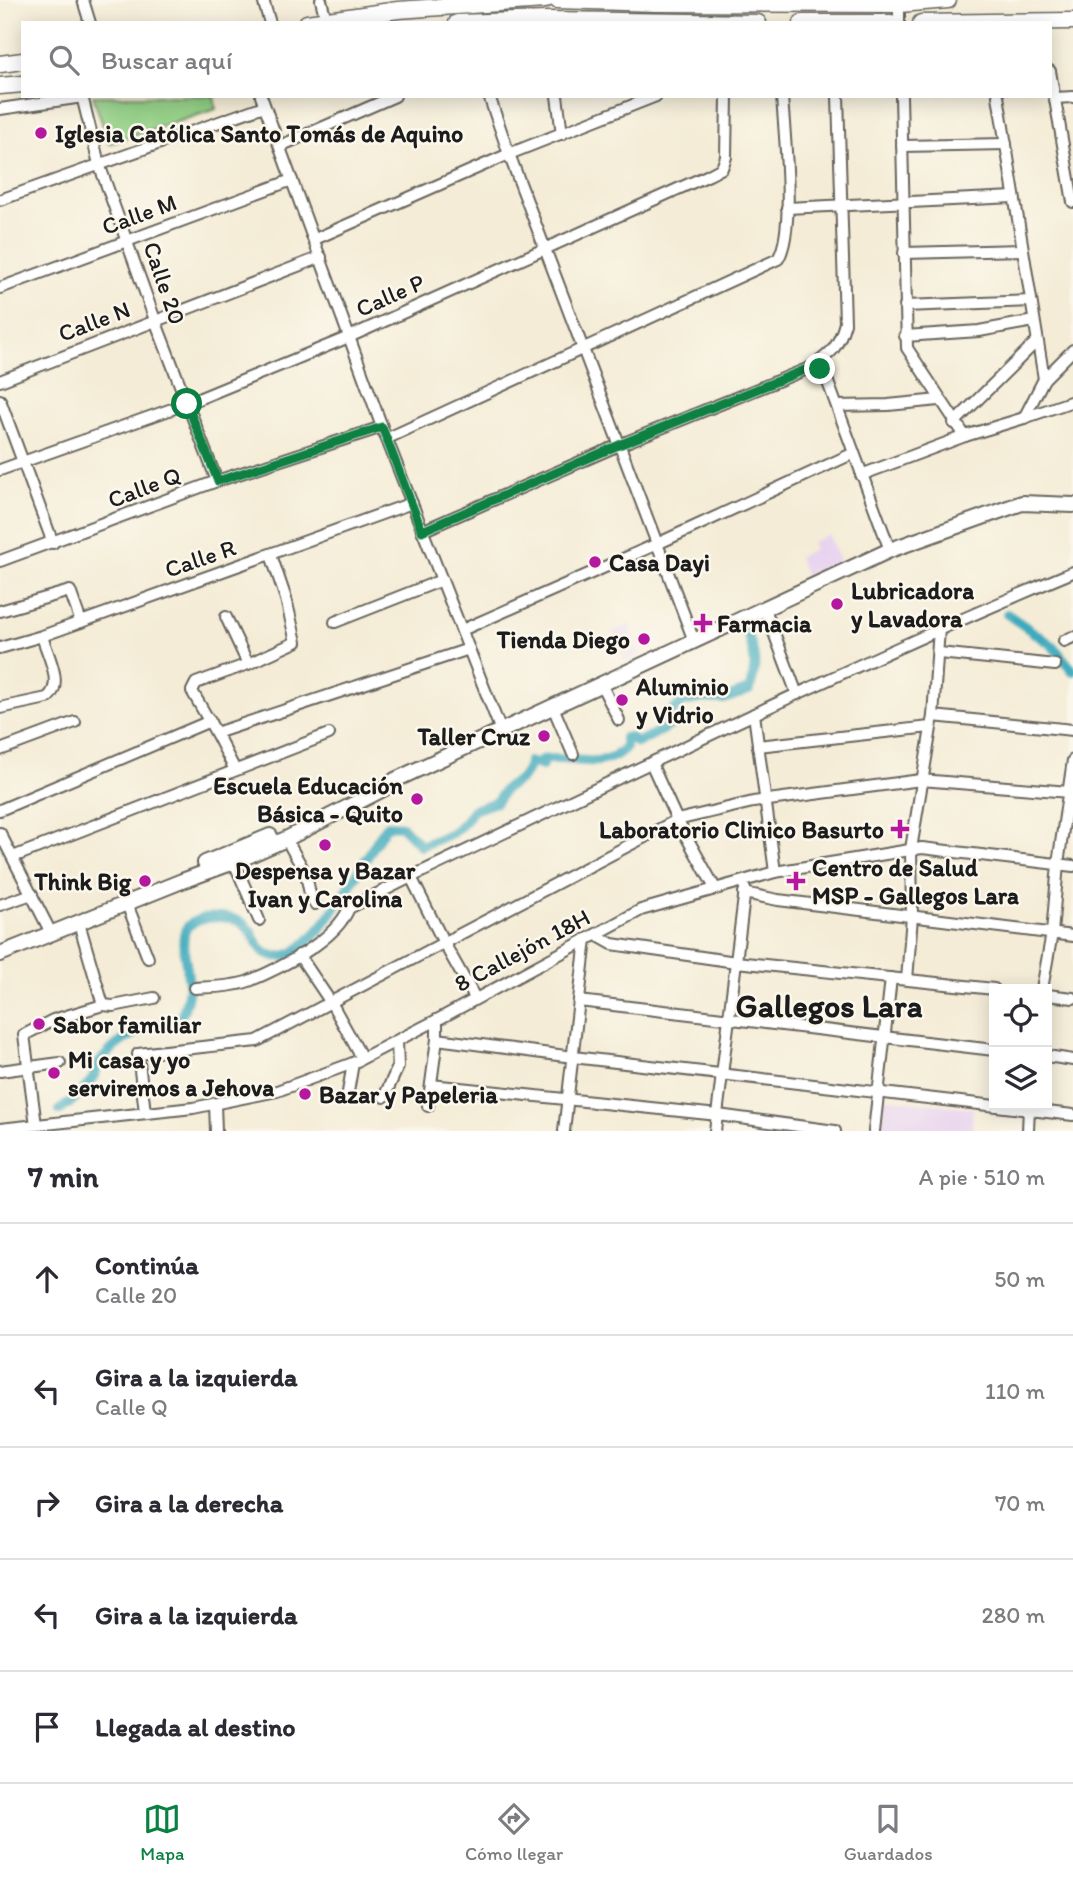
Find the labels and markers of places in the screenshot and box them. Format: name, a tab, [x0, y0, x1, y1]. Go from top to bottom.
place label: Iglesia Católica Santo Tomás de Aquino	[55, 119, 463, 149]
marker: Iglesia Católica Santo Tomás de Aquino	[33, 125, 49, 141]
place label: Casa Dayi	[609, 548, 710, 578]
marker: Casa Dayi	[587, 554, 603, 570]
place label: Lubricadora y Lavadora	[851, 576, 974, 634]
marker: Lubricadora y Lavadora	[829, 596, 845, 612]
place label: Farmacia	[717, 609, 812, 638]
marker: Farmacia	[695, 615, 711, 631]
place label: Tienda Diego	[496, 625, 630, 655]
marker: Tienda Diego	[636, 631, 652, 647]
place label: Aluminio y Vidrio	[635, 672, 729, 730]
marker: Aluminio y Vidrio	[614, 692, 630, 708]
place label: Taller Cruz	[416, 722, 531, 751]
marker: Taller Cruz	[536, 728, 552, 744]
place label: Escuela Educación Básica - Quito	[213, 771, 403, 828]
marker: Escuela Educación Básica - Quito	[409, 791, 425, 807]
place label: Laboratorio Clinico Basurto	[599, 815, 884, 844]
marker: Laboratorio Clinico Basurto	[890, 819, 910, 839]
marker: Despensa y Bazar Ivan y Carolina	[317, 837, 333, 853]
place label: Centro de Salud MSP - Gallegos Lara	[812, 853, 1019, 911]
place label: Despensa y Bazar Ivan y Carolina	[235, 856, 416, 914]
place label: Think Big	[33, 867, 132, 897]
marker: Centro de Salud MSP - Gallegos Lara	[786, 871, 806, 891]
marker: Think Big	[137, 873, 153, 889]
place label: Sabor familiar	[53, 1010, 201, 1039]
marker: Sabor familiar	[31, 1016, 47, 1032]
place label: Mi casa y yo serviremos a Jehova	[68, 1045, 274, 1102]
marker: Mi casa y yo serviremos a Jehova	[46, 1065, 62, 1081]
place label: Bazar y Papeleria	[319, 1080, 498, 1110]
marker: Bazar y Papeleria	[297, 1086, 313, 1102]

